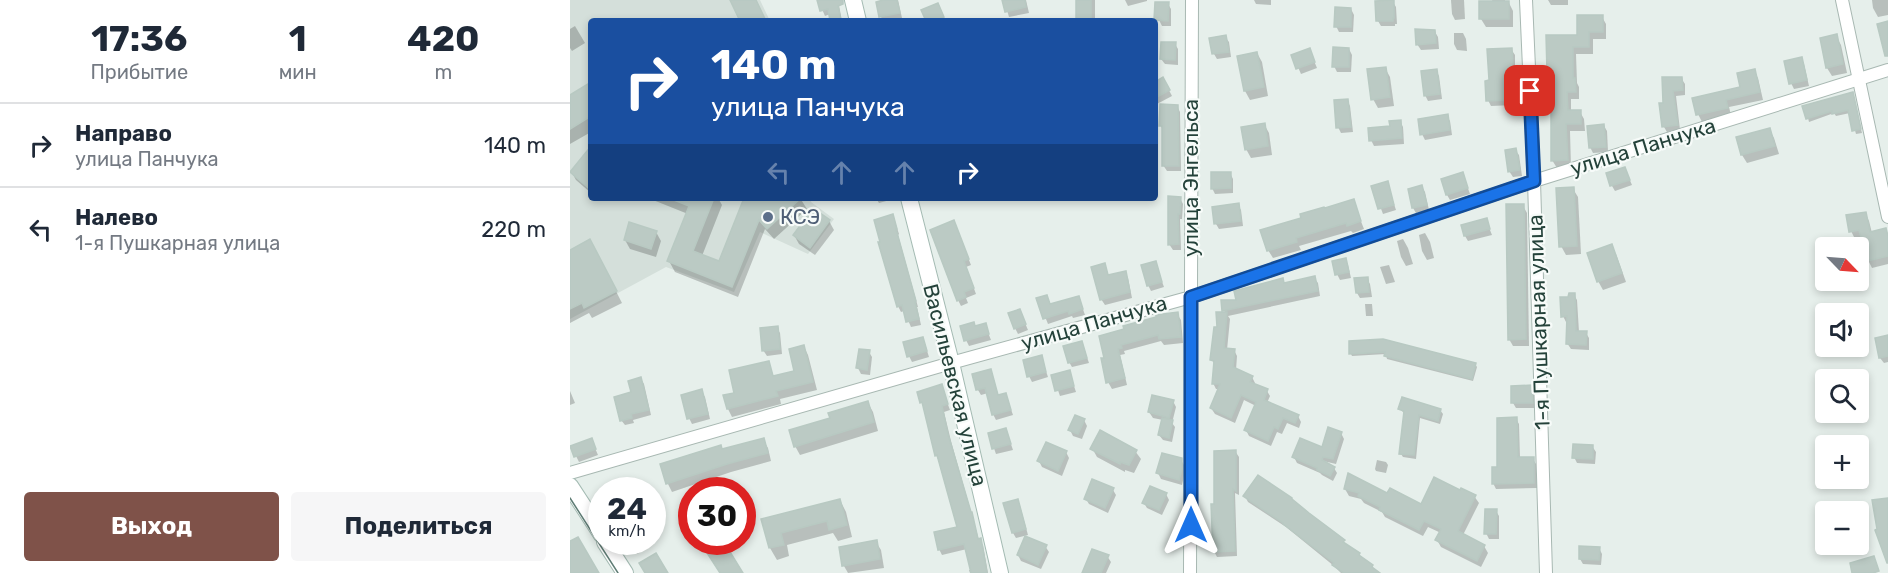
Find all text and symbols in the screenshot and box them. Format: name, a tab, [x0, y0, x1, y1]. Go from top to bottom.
text: 17:36	[91, 17, 187, 60]
text: 1	[289, 17, 307, 60]
text: 420	[407, 17, 480, 60]
text: 140 m	[711, 40, 837, 90]
icon: right	[612, 42, 690, 120]
text: Прибытие	[90, 60, 188, 84]
text: мин	[279, 60, 317, 84]
text: m	[434, 60, 452, 84]
pin	[1504, 65, 1555, 116]
icon: arrive	[1513, 74, 1546, 107]
text: улица Панчука	[711, 91, 905, 123]
street label: улица Энгельса	[1178, 99, 1203, 257]
street label: улица Панчука	[1567, 113, 1719, 181]
text: Направо	[75, 120, 172, 147]
icon: right	[24, 129, 57, 162]
text: 140 m	[484, 132, 546, 159]
text: улица Панчука	[75, 147, 219, 171]
icon: left	[762, 156, 795, 189]
icon: ahead	[825, 156, 858, 189]
icon: ahead	[888, 156, 921, 189]
icon: right	[951, 156, 984, 189]
text: Налево	[75, 204, 158, 231]
place label: КСЭ	[780, 204, 820, 229]
marker: КСЭ	[761, 210, 775, 224]
icon: left	[24, 213, 57, 246]
street label: 1-я Пушкарная улица	[1522, 214, 1555, 430]
text: 220 m	[481, 216, 546, 243]
text: 1-я Пушкарная улица	[75, 231, 280, 255]
north arrow	[1815, 237, 1869, 291]
map controls	[1815, 237, 1869, 555]
street label: Васильевская улица	[918, 281, 993, 489]
street label: улица Панчука	[1018, 290, 1170, 355]
button: sound	[1815, 303, 1869, 357]
button: search	[1815, 369, 1869, 423]
button: +	[1815, 435, 1869, 489]
speed limit sign: 30	[678, 477, 756, 555]
text: 24	[607, 491, 647, 527]
button: Выход	[24, 492, 279, 561]
button: Поделиться	[291, 492, 546, 561]
position arrow	[1159, 493, 1223, 557]
button: −	[1815, 501, 1869, 555]
text: km/h	[608, 522, 646, 540]

